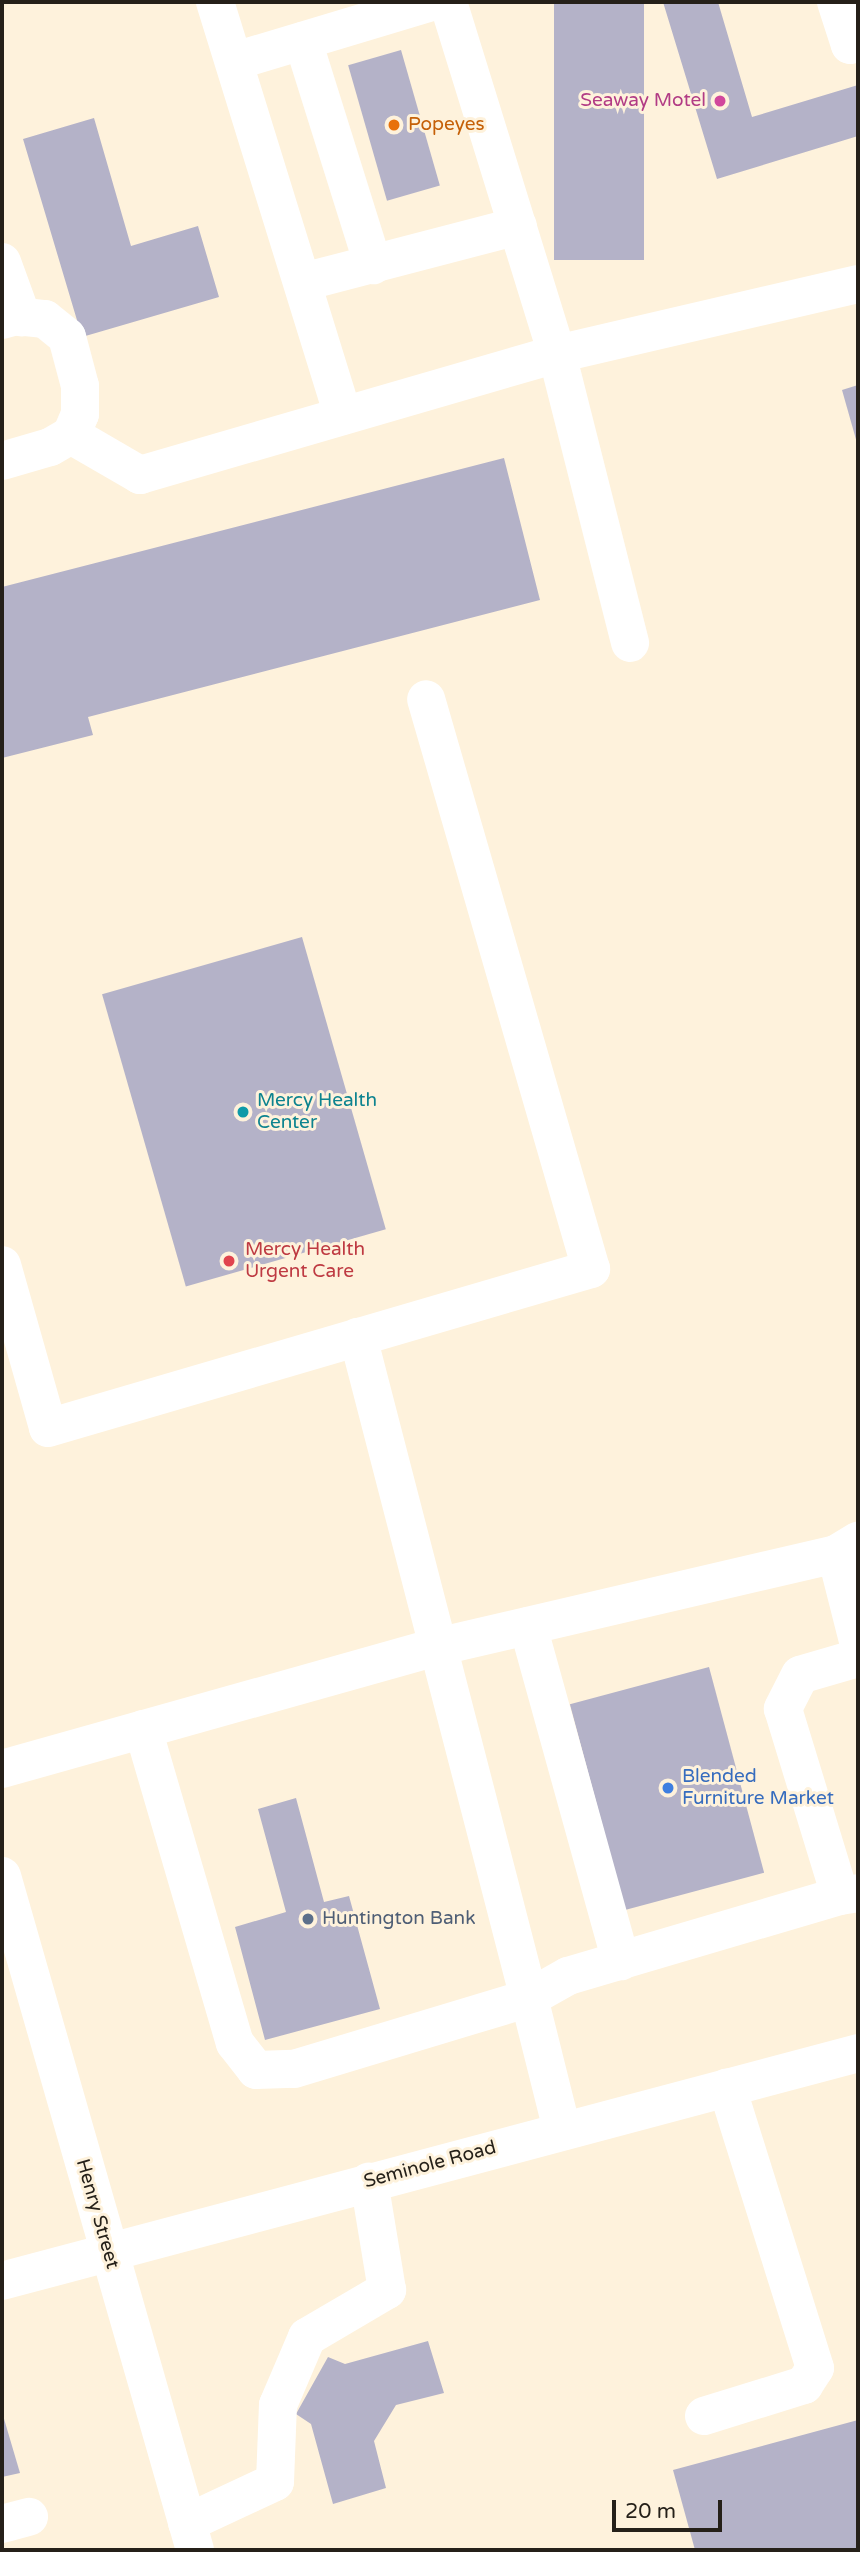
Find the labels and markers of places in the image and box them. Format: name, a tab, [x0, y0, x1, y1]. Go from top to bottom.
place label: Seaway Motel	[580, 90, 706, 112]
marker: Seaway Motel	[712, 93, 728, 109]
place label: Popeyes	[408, 114, 485, 136]
marker: Popeyes	[386, 117, 402, 133]
place label: Mercy Health Center	[257, 1090, 377, 1134]
marker: Mercy Health Center	[235, 1104, 251, 1120]
place label: Mercy Health Urgent Care	[245, 1239, 365, 1283]
marker: Mercy Health Urgent Care	[219, 1251, 239, 1271]
place label: Blended Furniture Market	[682, 1766, 834, 1810]
marker: Blended Furniture Market	[660, 1780, 676, 1796]
place label: Huntington Bank	[322, 1908, 476, 1930]
marker: Huntington Bank	[300, 1911, 316, 1927]

